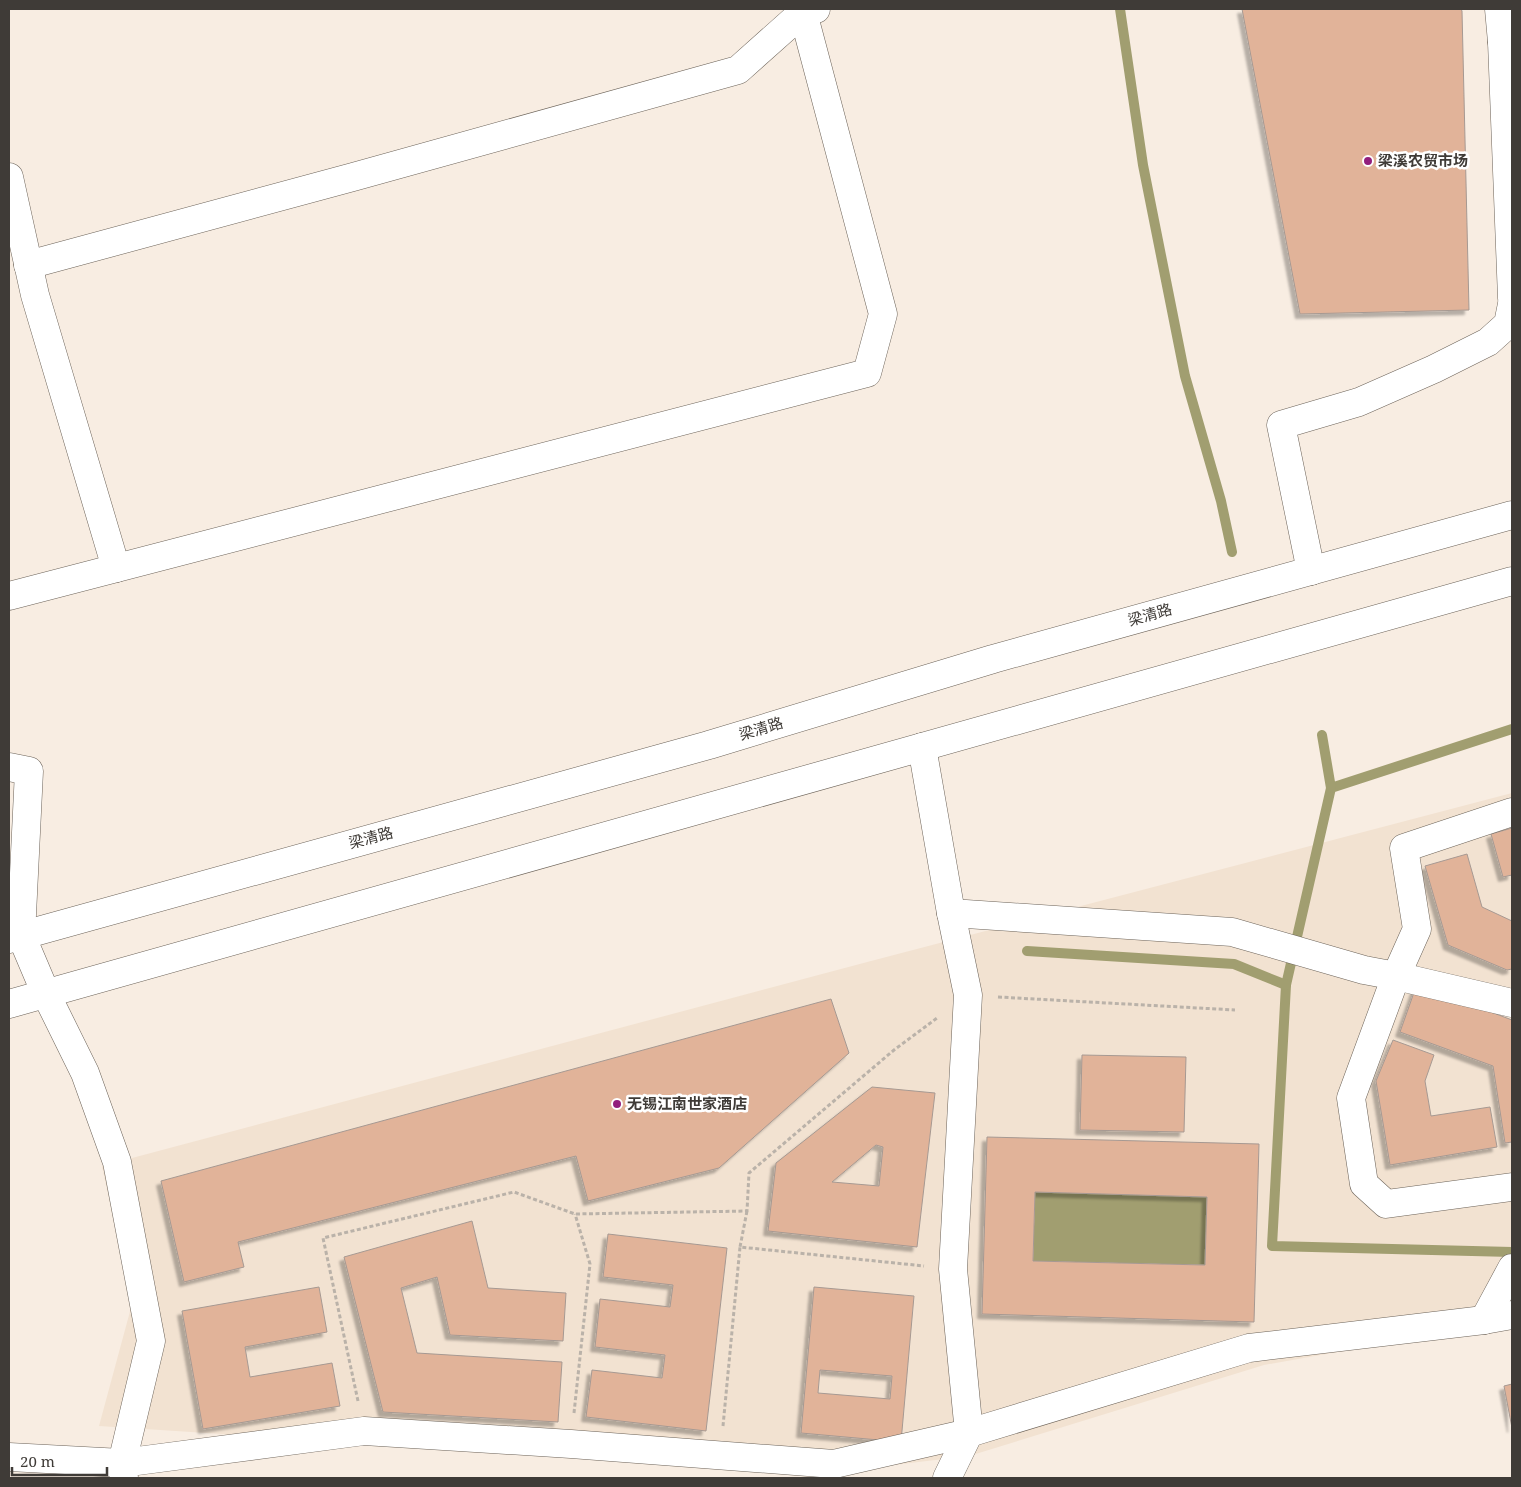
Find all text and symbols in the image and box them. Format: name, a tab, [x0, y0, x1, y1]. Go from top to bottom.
place label: 梁溪农贸市场	[1378, 150, 1468, 170]
marker: 梁溪农贸市场	[1362, 155, 1374, 167]
street label: 梁清路	[1125, 598, 1174, 630]
street label: 梁清路	[736, 712, 785, 744]
street label: 梁清路	[346, 822, 395, 853]
place label: 无锡江南世家酒店	[627, 1093, 747, 1113]
marker: 无锡江南世家酒店	[611, 1098, 623, 1110]
scale bar	[12, 1444, 108, 1476]
text: 20 m	[20, 1451, 55, 1471]

